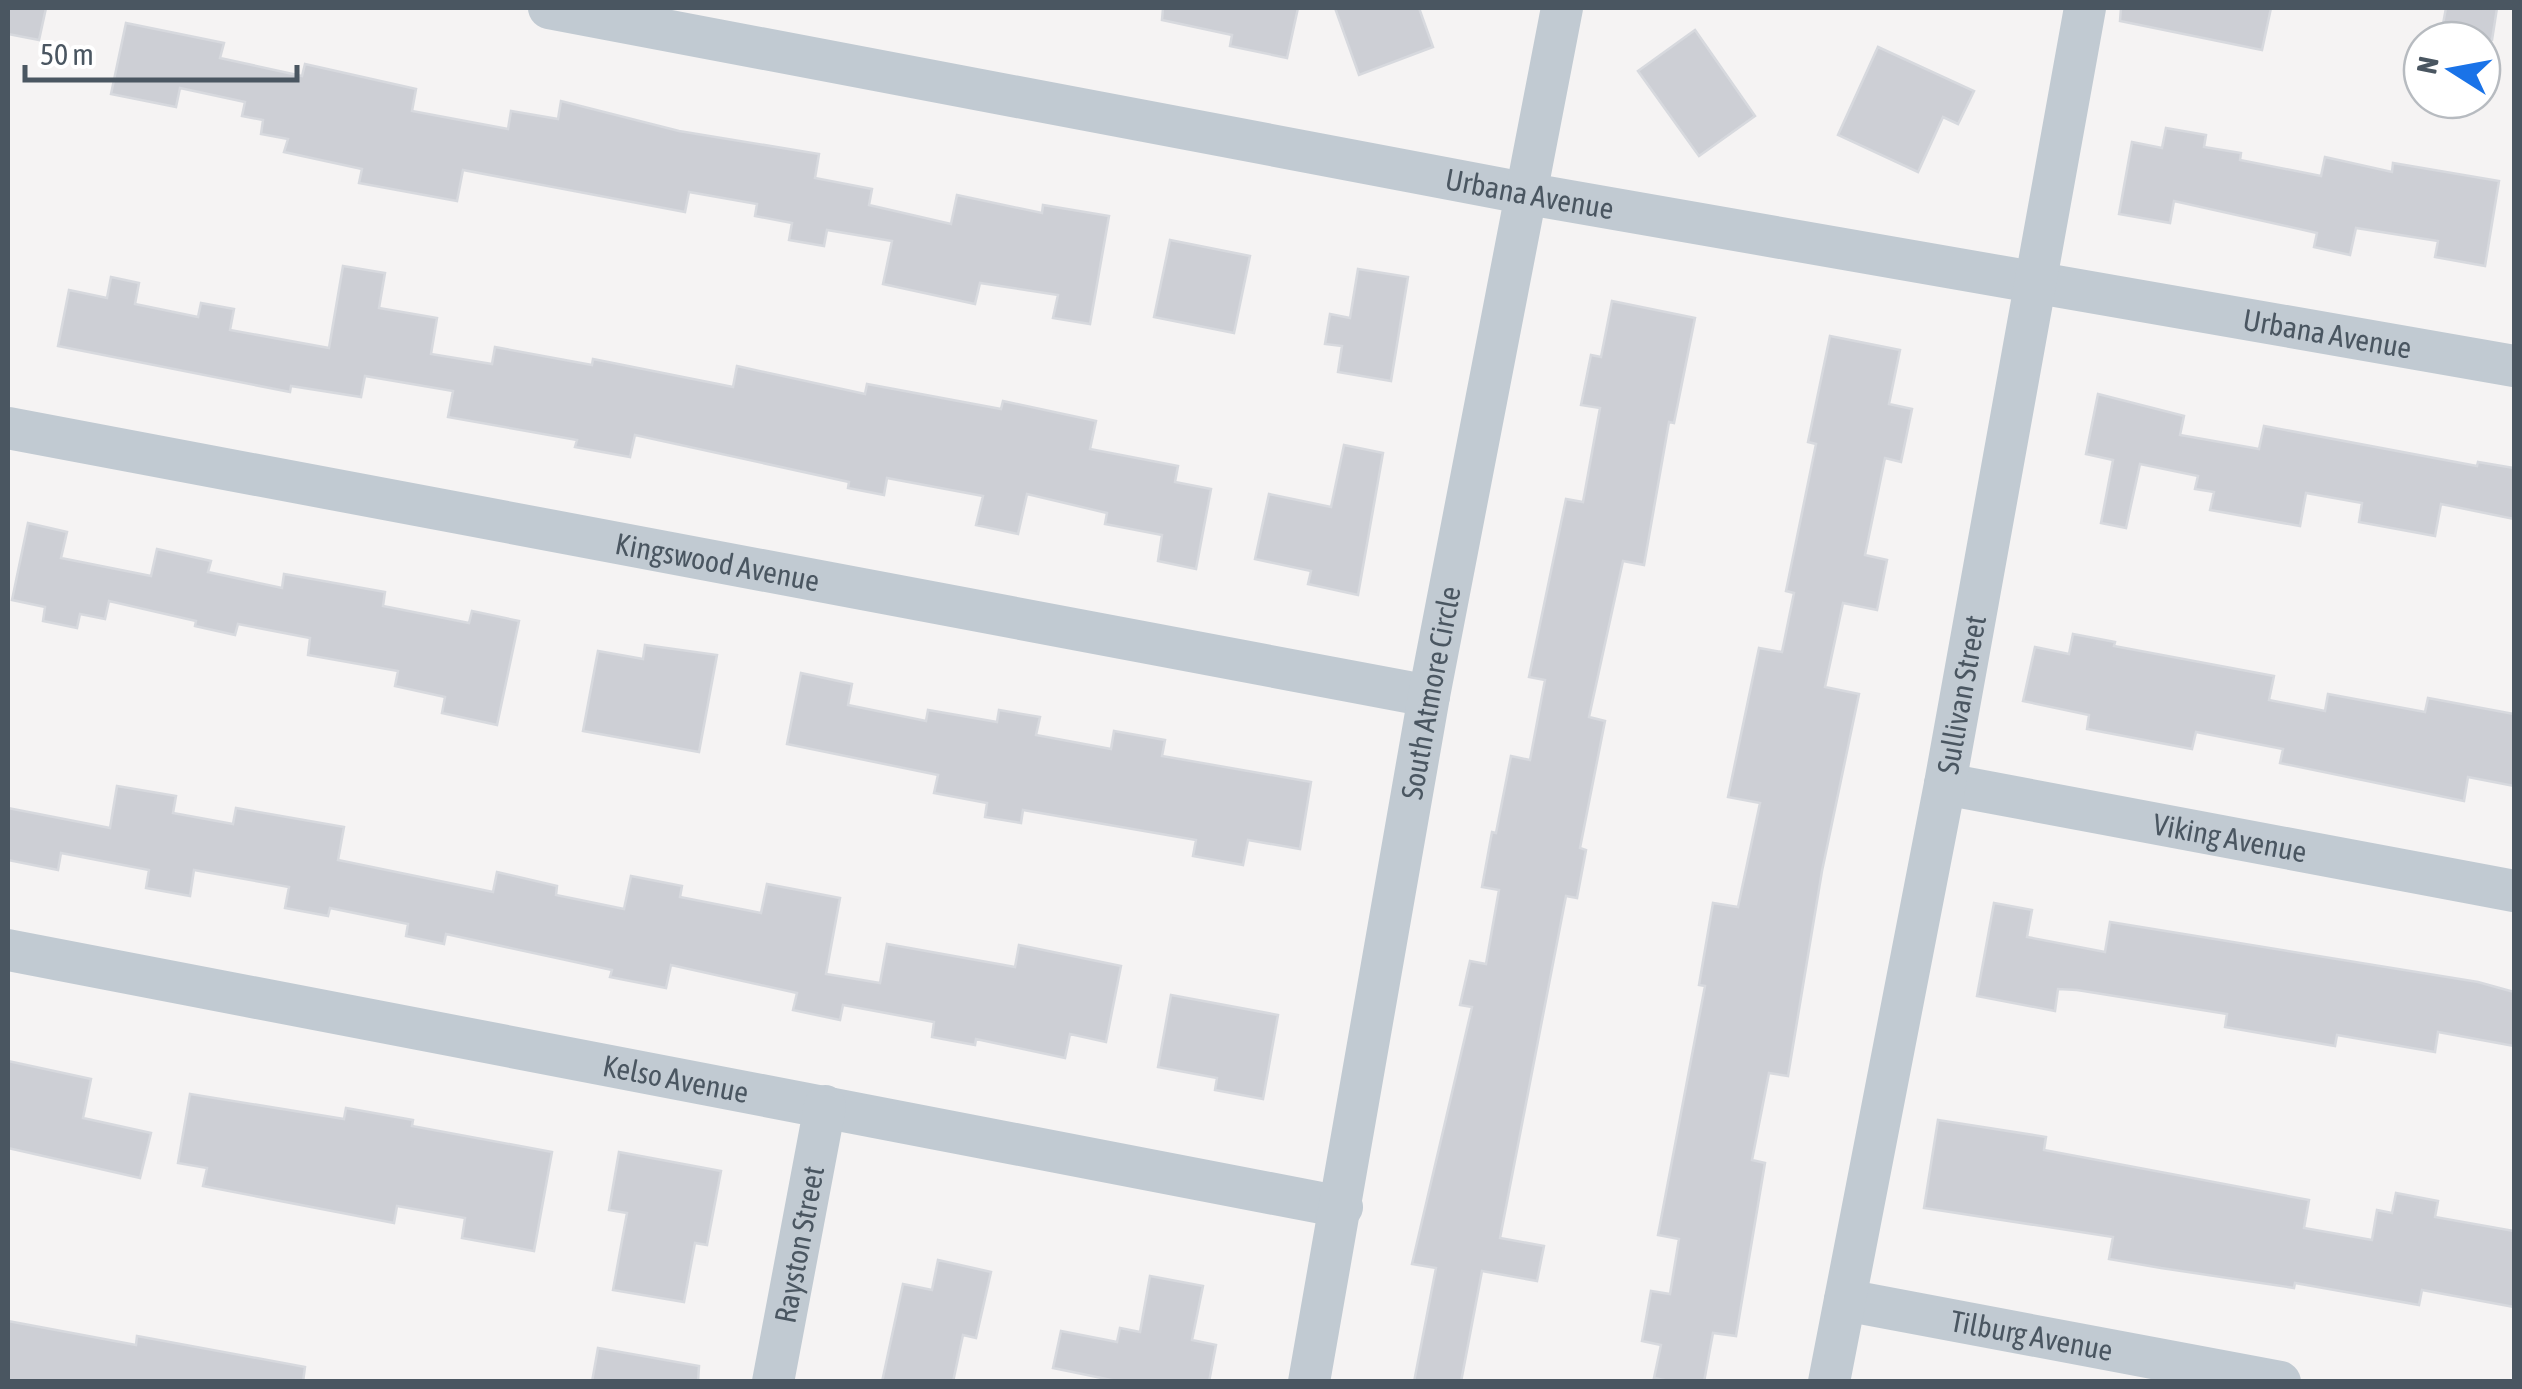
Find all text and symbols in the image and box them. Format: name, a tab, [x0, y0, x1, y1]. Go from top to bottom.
scale bar	[25, 20, 298, 82]
north arrow	[2402, 20, 2502, 120]
text: 50 m	[40, 37, 94, 71]
text: N	[2410, 54, 2445, 76]
street label: Urbana Avenue	[1443, 161, 1616, 225]
street label: Urbana Avenue	[2241, 302, 2414, 365]
street label: Kingswood Avenue	[613, 526, 822, 598]
street label: South Atmore Circle	[1394, 583, 1467, 802]
street label: Sullivan Street	[1930, 613, 1992, 777]
street label: Viking Avenue	[2150, 807, 2310, 869]
street label: Kelso Avenue	[600, 1048, 751, 1109]
street label: Rayston Street	[768, 1163, 830, 1326]
street label: Tilburg Avenue	[1948, 1303, 2116, 1367]

